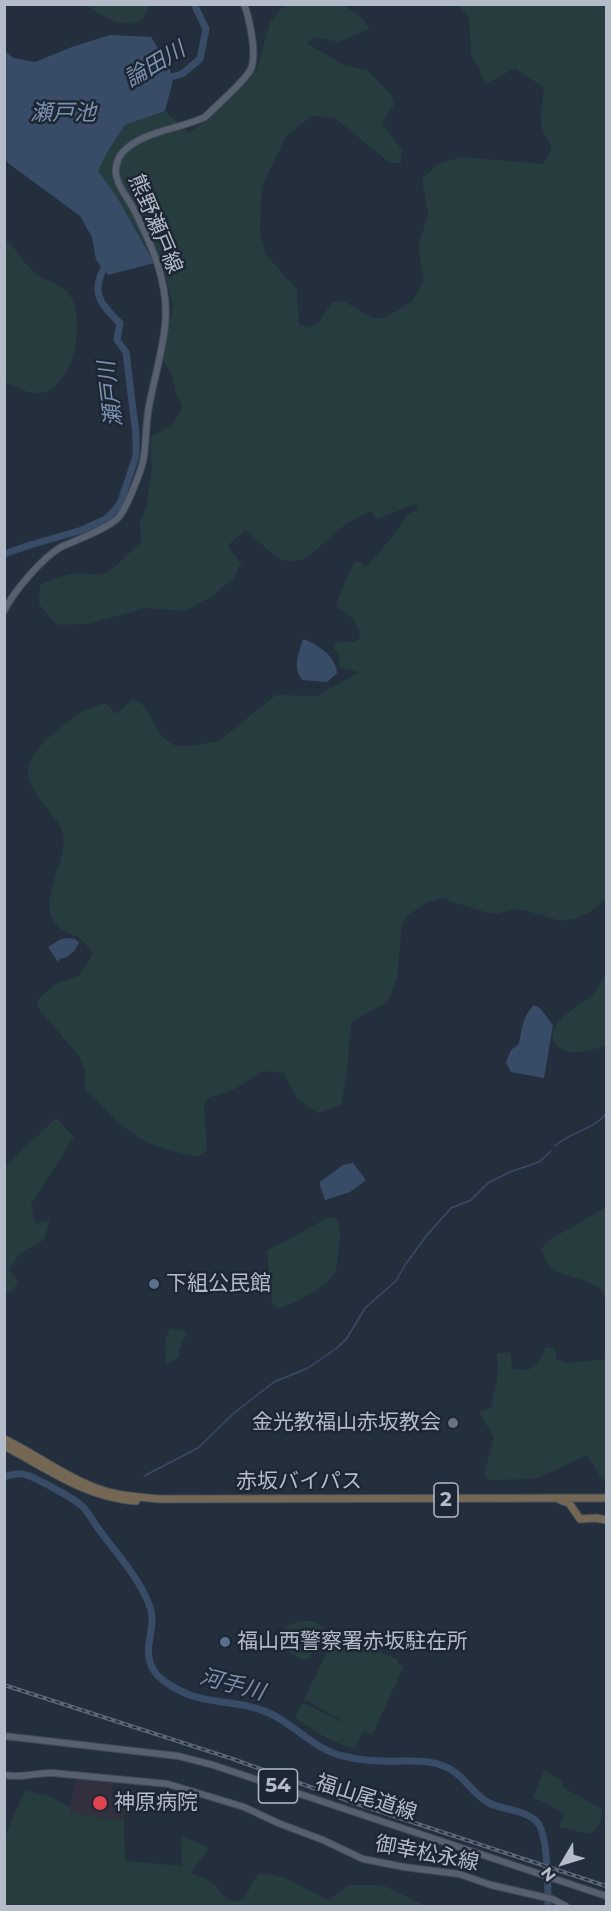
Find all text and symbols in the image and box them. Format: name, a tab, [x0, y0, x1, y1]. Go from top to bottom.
water label: 論田川	[120, 37, 190, 93]
water label: 瀬戸池	[30, 101, 96, 127]
street label: 熊野瀬戸線	[123, 171, 187, 277]
water label: 瀬戸川	[94, 360, 128, 428]
place label: 下組公民館	[166, 1271, 271, 1297]
marker: 下組公民館	[147, 1277, 161, 1291]
place label: 金光教福山赤坂教会	[252, 1410, 441, 1436]
marker: 金光教福山赤坂教会	[446, 1416, 460, 1430]
street label: 赤坂バイパス	[236, 1469, 362, 1495]
road number: 2	[434, 1483, 458, 1517]
place label: 福山西警察署赤坂駐在所	[237, 1629, 468, 1655]
marker: 福山西警察署赤坂駐在所	[218, 1635, 232, 1649]
water label: 河手川	[197, 1664, 267, 1706]
road number: 54	[258, 1769, 298, 1803]
street label: 福山尾道線	[312, 1770, 420, 1826]
place label: 神原病院	[114, 1790, 198, 1816]
marker: 神原病院	[91, 1794, 109, 1812]
street label: 御幸松永線	[373, 1832, 481, 1876]
north arrow	[533, 1833, 593, 1893]
text: N	[537, 1863, 560, 1885]

